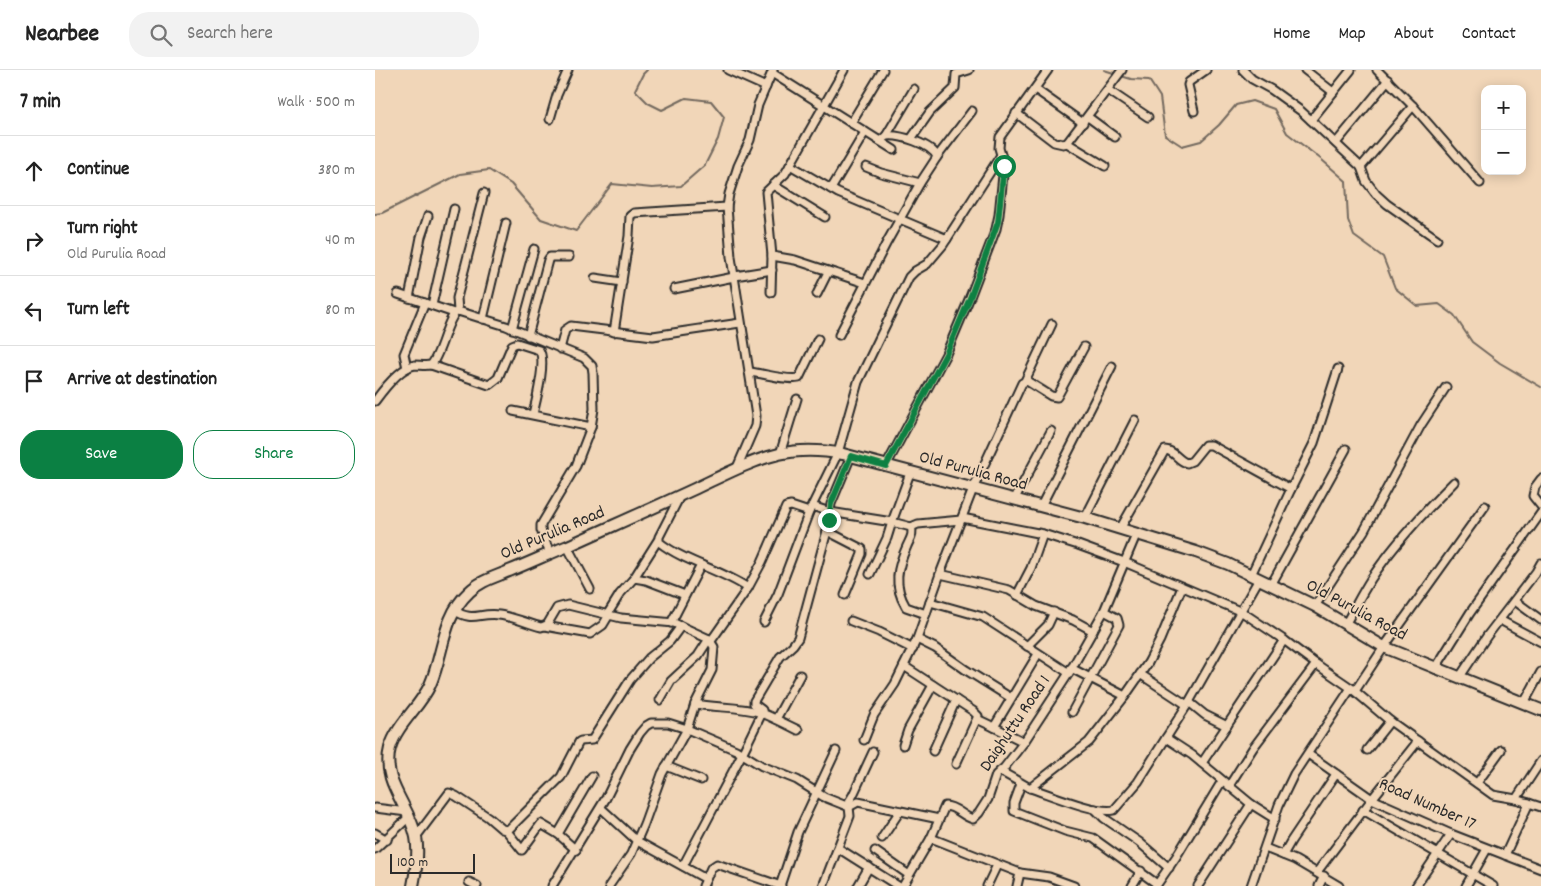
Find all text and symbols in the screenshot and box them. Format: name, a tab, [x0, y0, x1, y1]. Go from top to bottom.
search box	[129, 12, 479, 57]
text: Nearbee	[25, 18, 99, 52]
icon: search	[147, 21, 175, 49]
text: Search here	[187, 21, 273, 48]
text: Home	[1273, 22, 1310, 47]
text: Map	[1338, 22, 1366, 47]
text: About	[1394, 22, 1434, 47]
text: Contact	[1462, 22, 1516, 47]
map controls	[1481, 85, 1526, 175]
button: +	[1481, 85, 1526, 130]
text: 7 min	[20, 88, 61, 118]
text: Walk · 500 m	[277, 91, 355, 114]
button: −	[1481, 130, 1526, 175]
route start	[993, 155, 1016, 178]
icon: ahead	[20, 157, 48, 185]
text: Continue	[67, 157, 129, 184]
text: 380 m	[318, 159, 355, 182]
text: Turn right	[67, 216, 138, 243]
icon: right	[20, 227, 48, 255]
text: 40 m	[325, 229, 355, 252]
text: Old Purulia Road	[67, 243, 166, 266]
icon: left	[20, 297, 48, 325]
text: Turn left	[67, 297, 130, 324]
text: 80 m	[325, 299, 355, 322]
icon: arrive	[20, 367, 48, 395]
text: Arrive at destination	[67, 367, 217, 394]
button: Save	[20, 430, 183, 479]
button: Share	[193, 430, 355, 479]
street label: Old Purulia Road	[916, 446, 1030, 498]
street label: Old Purulia Road	[497, 501, 609, 567]
route end	[818, 509, 841, 532]
street label: Old Purulia Road	[1301, 574, 1411, 648]
street label: Daighuttu Road 1	[974, 671, 1058, 777]
street label: Road Number 17	[1374, 772, 1480, 838]
scale bar	[390, 851, 475, 874]
text: 100 m	[397, 853, 428, 873]

